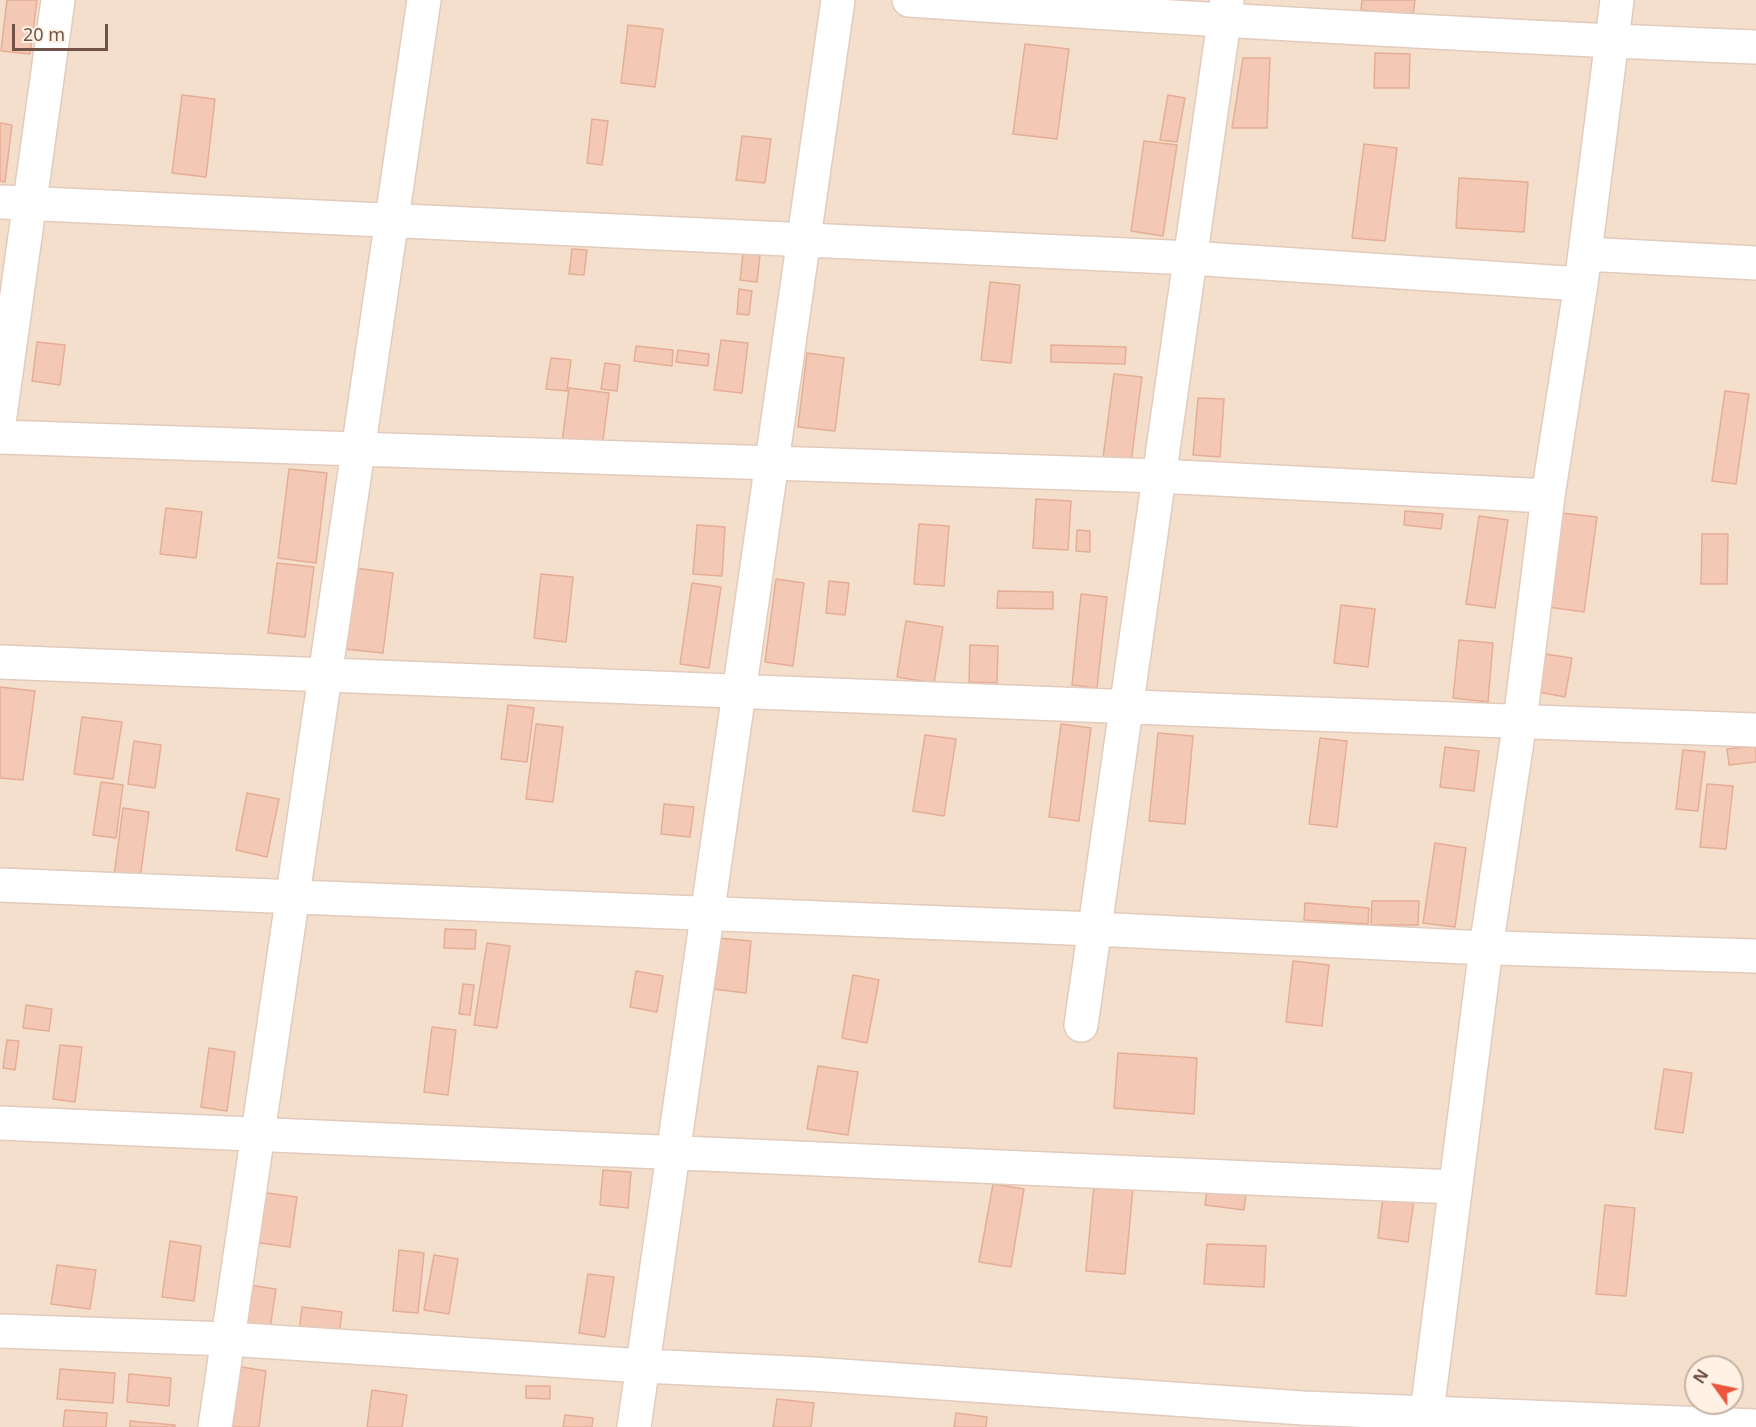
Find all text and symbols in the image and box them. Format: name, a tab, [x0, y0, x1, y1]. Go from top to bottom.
scale bar	[15, 12, 111, 50]
text: 20 m	[23, 22, 65, 46]
north arrow	[1684, 1355, 1744, 1415]
text: N	[1688, 1365, 1713, 1388]

